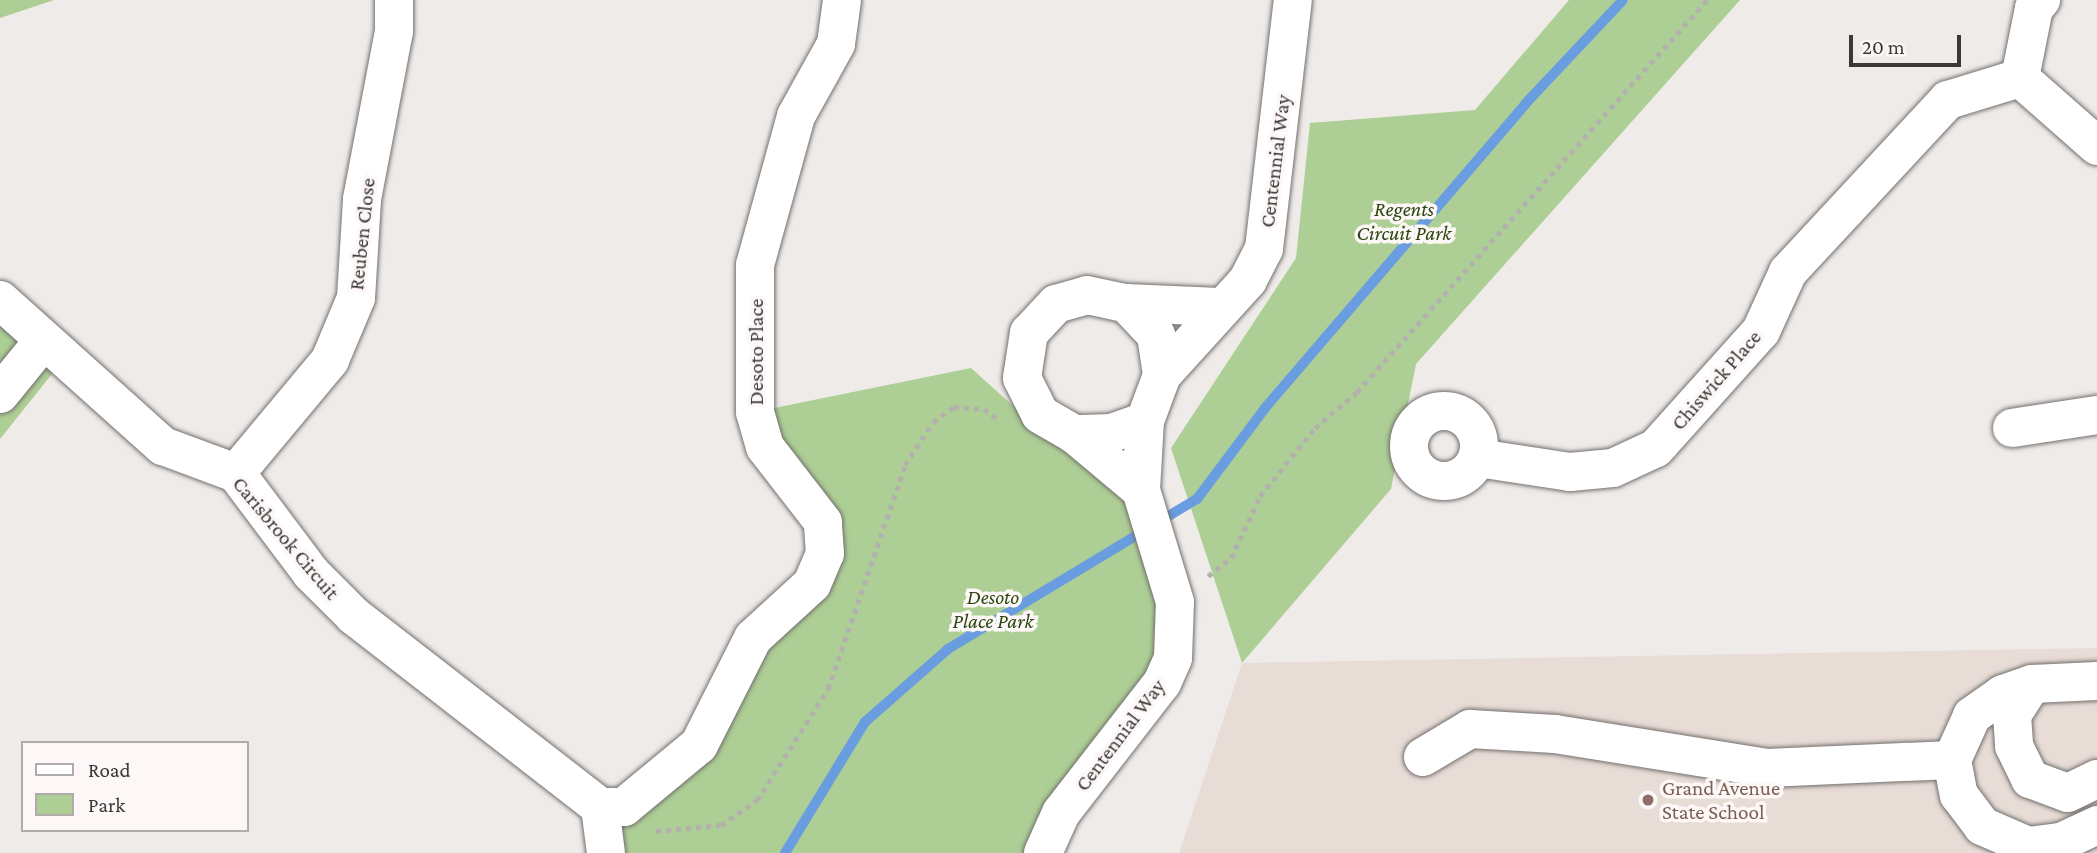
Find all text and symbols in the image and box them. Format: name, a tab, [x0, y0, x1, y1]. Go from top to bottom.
scale bar	[1852, 21, 1964, 65]
text: 20 m	[1862, 35, 1905, 59]
street label: Centennial Way	[1254, 93, 1296, 229]
street label: Reuben Close	[344, 177, 380, 291]
park label: Regents Circuit Park	[1356, 196, 1452, 246]
street label: Desoto Place	[743, 299, 769, 405]
street label: Chiswick Place	[1666, 325, 1766, 435]
street label: Carisbrook Circuit	[227, 471, 345, 605]
park label: Desoto Place Park	[952, 584, 1034, 634]
street label: Centennial Way	[1070, 674, 1170, 796]
legend	[21, 741, 248, 832]
text: Road	[88, 758, 131, 782]
place label: Grand Avenue State School	[1662, 775, 1780, 825]
marker: Grand Avenue State School	[1640, 792, 1656, 808]
text: Park	[88, 793, 125, 817]

